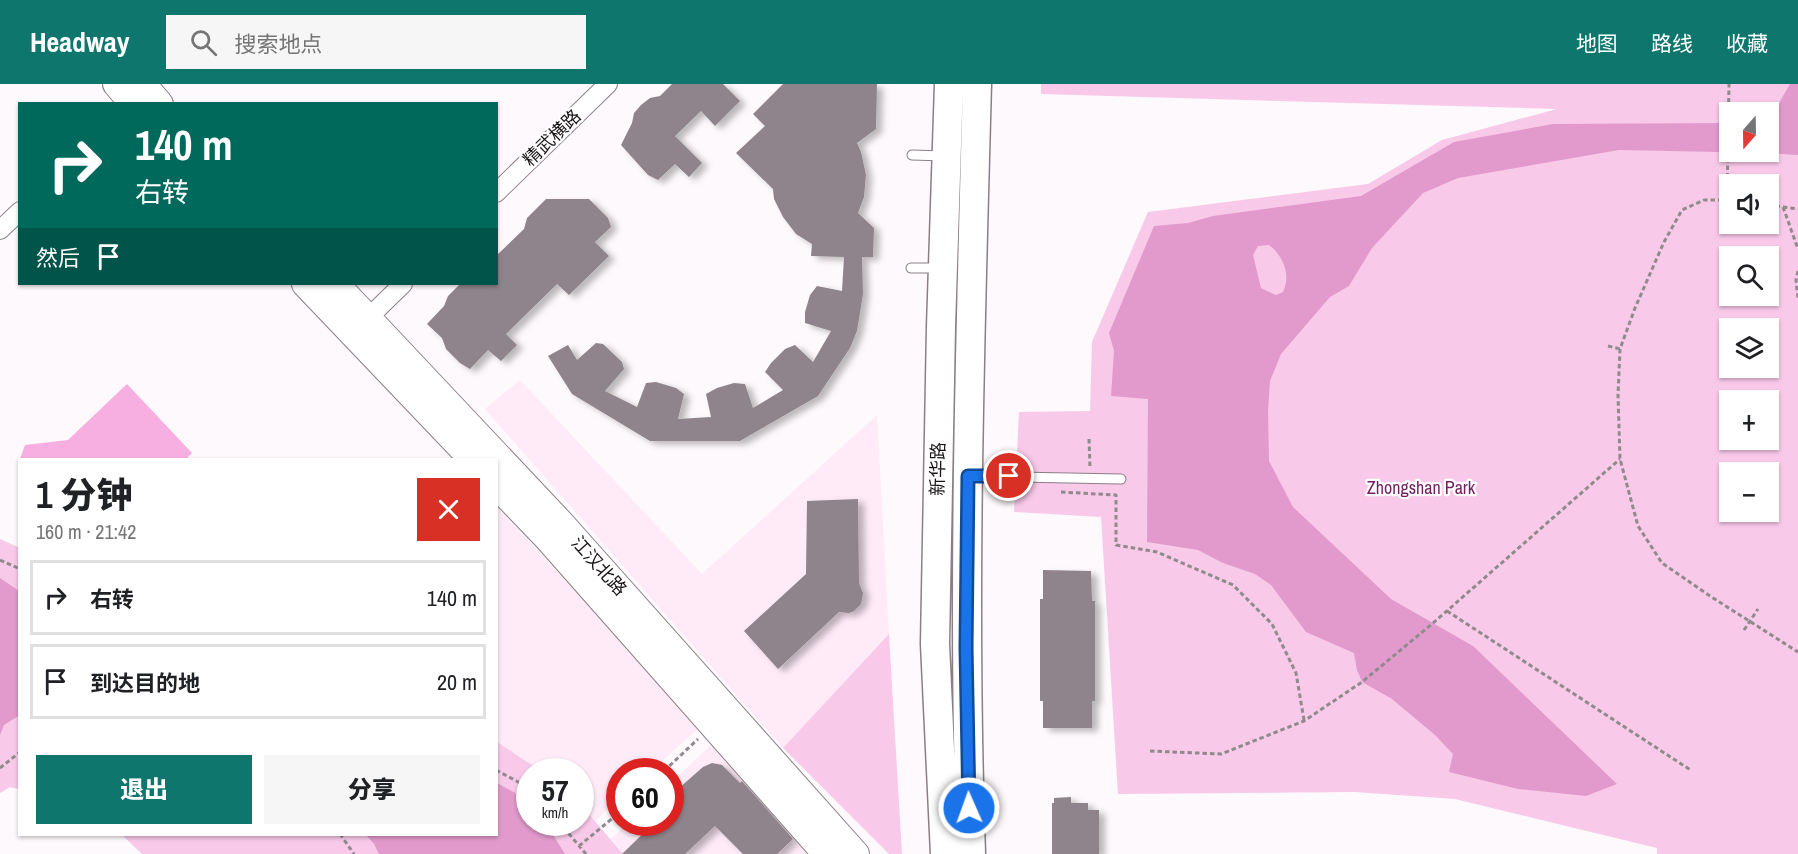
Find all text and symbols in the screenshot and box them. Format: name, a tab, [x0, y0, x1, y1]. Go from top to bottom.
search box	[166, 15, 586, 69]
text: Headway	[30, 23, 130, 61]
icon: search	[187, 26, 220, 59]
text: 搜索地点	[235, 29, 323, 59]
text: 地图	[1576, 29, 1618, 58]
text: 路线	[1651, 29, 1693, 58]
text: 收藏	[1726, 29, 1768, 58]
north arrow	[1719, 102, 1779, 162]
map controls	[1719, 102, 1779, 522]
street label: 精武横路	[517, 104, 586, 172]
text: 140 m	[135, 117, 233, 173]
icon: right	[36, 126, 114, 204]
text: 右转	[135, 174, 189, 210]
button: sound	[1719, 174, 1779, 234]
icon: arrive	[92, 240, 125, 273]
text: 然后	[36, 243, 80, 273]
button: search	[1719, 246, 1779, 306]
button: layers	[1719, 318, 1779, 378]
button: +	[1719, 390, 1779, 450]
street label: 新华路	[925, 442, 950, 496]
pin	[983, 450, 1034, 501]
icon: arrive	[992, 459, 1025, 492]
button: −	[1719, 462, 1779, 522]
text: 1 分钟	[36, 471, 133, 519]
park label: Zhongshan Park	[1367, 475, 1476, 500]
button: close	[417, 478, 480, 541]
text: 160 m · 21:42	[36, 518, 136, 545]
street label: 江汉北路	[566, 531, 633, 601]
icon: right	[39, 581, 72, 614]
text: 140 m	[427, 583, 477, 613]
text: 右转	[90, 584, 134, 614]
icon: arrive	[39, 665, 72, 698]
text: 20 m	[437, 667, 477, 697]
text: 到达目的地	[90, 668, 200, 698]
button: 退出	[36, 755, 252, 824]
button: 分享	[264, 755, 480, 824]
speed limit sign: 60	[606, 758, 684, 836]
text: 57	[541, 770, 569, 810]
position arrow	[937, 776, 1001, 840]
text: km/h	[542, 802, 568, 823]

